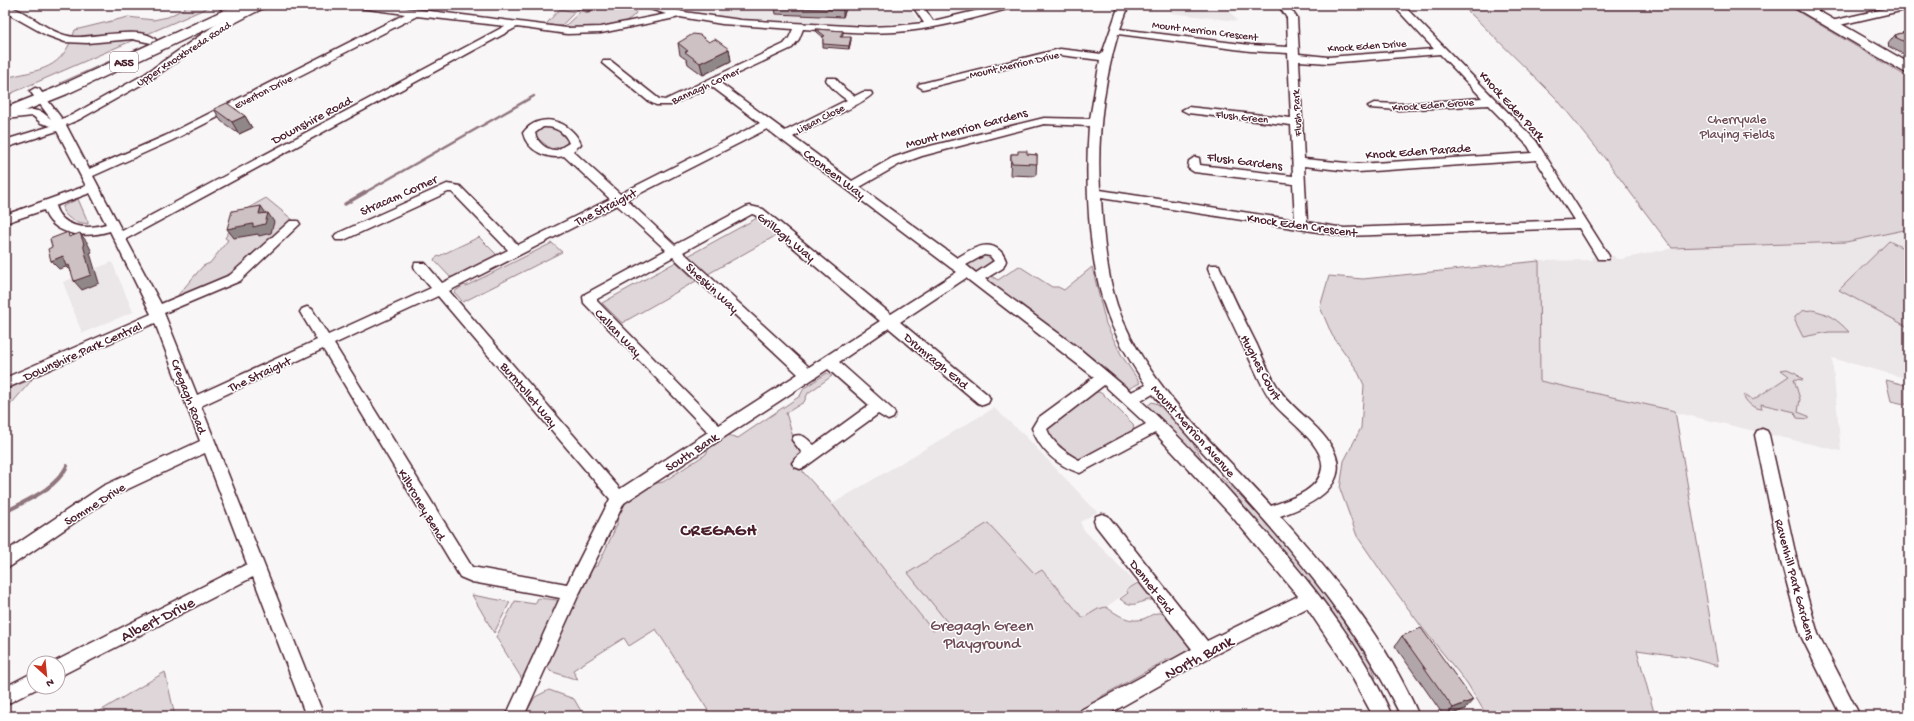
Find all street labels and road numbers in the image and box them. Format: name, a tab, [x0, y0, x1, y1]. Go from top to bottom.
street label: Upper Knockbreda Road	[135, 19, 235, 90]
street label: Mount Merrion Crescent	[1151, 20, 1260, 45]
street label: Knock Eden Drive	[1327, 38, 1407, 56]
street label: Mount Merrion Drive	[968, 50, 1061, 82]
road number: A55	[110, 52, 138, 72]
street label: Bannagh Corner	[669, 65, 743, 108]
street label: Knock Eden Park	[1475, 69, 1548, 146]
street label: Everton Drive	[233, 73, 295, 112]
street label: Flush Park	[1291, 88, 1305, 138]
street label: Downshire Road	[269, 93, 356, 149]
street label: Knock Eden Grove	[1392, 97, 1475, 115]
street label: Lissan Close	[795, 102, 847, 137]
street label: Mount Merrion Gardens	[904, 106, 1030, 153]
street label: Flush Green	[1214, 109, 1270, 127]
street label: Knock Eden Parade	[1365, 141, 1472, 164]
street label: Cooneen Way	[799, 147, 868, 204]
street label: Flush Gardens	[1205, 150, 1284, 175]
street label: Stracam Corner	[358, 172, 441, 220]
street label: The Straight	[572, 185, 641, 231]
street label: Grillagh Way	[753, 210, 818, 266]
street label: Knock Eden Crescent	[1246, 211, 1359, 242]
street label: Sheskin Way	[682, 260, 741, 318]
street label: Callan Way	[591, 307, 644, 361]
street label: Downshire Park Central	[20, 319, 145, 386]
street label: Drumragh End	[899, 330, 972, 394]
street label: Hughes Court	[1236, 333, 1284, 405]
street label: The Straight	[225, 354, 295, 397]
street label: Cregagh Road	[167, 357, 209, 438]
street label: Burntollet Way	[496, 359, 560, 432]
street label: Mount Merrion Avenue	[1147, 382, 1238, 481]
street label: South Bank	[663, 430, 723, 476]
street label: Kilbroney Bend	[394, 467, 449, 545]
street label: Somme Drive	[62, 480, 129, 530]
street label: Ravenhill Park Gardens	[1770, 518, 1817, 643]
street label: Dennet End	[1125, 557, 1178, 619]
street label: Albert Drive	[118, 594, 199, 648]
street label: North Bank	[1162, 632, 1239, 685]

